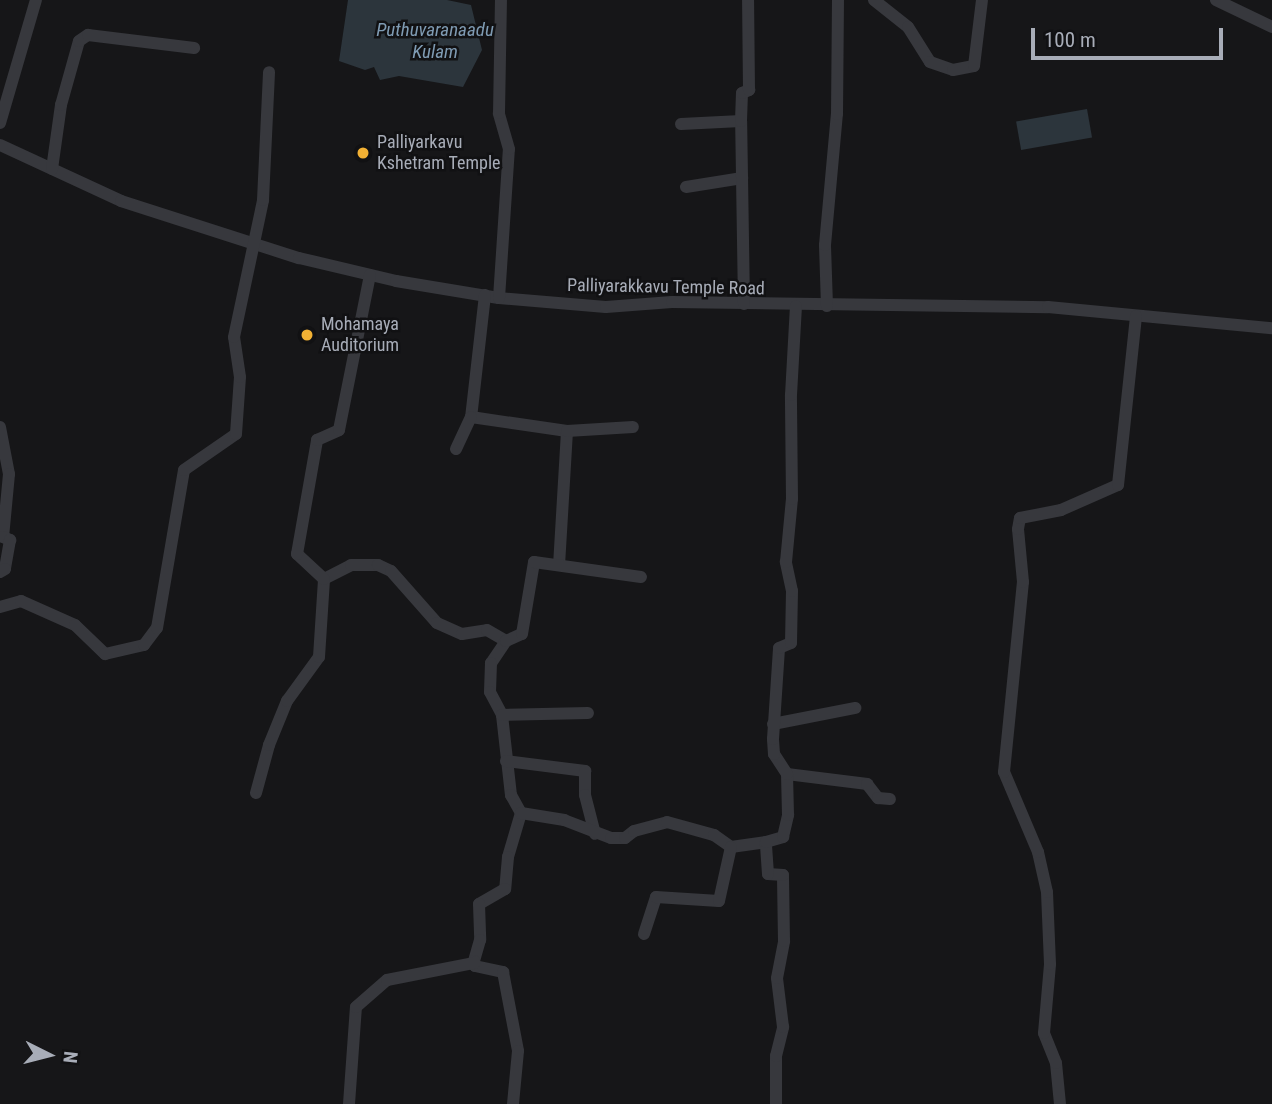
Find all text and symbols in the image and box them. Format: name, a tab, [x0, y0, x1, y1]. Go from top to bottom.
scale bar	[1034, 14, 1226, 58]
water label: Puthuvaranaadu Kulam	[376, 19, 494, 63]
text: 100 m	[1044, 28, 1096, 52]
place label: Palliyarkavu Kshetram Temple	[377, 132, 501, 174]
marker: Palliyarkavu Kshetram Temple	[355, 145, 371, 161]
street label: Palliyarakkavu Temple Road	[567, 274, 765, 300]
place label: Mohamaya Auditorium	[321, 314, 399, 356]
marker: Mohamaya Auditorium	[299, 327, 315, 343]
north arrow	[14, 1020, 84, 1090]
text: N	[58, 1050, 82, 1064]

